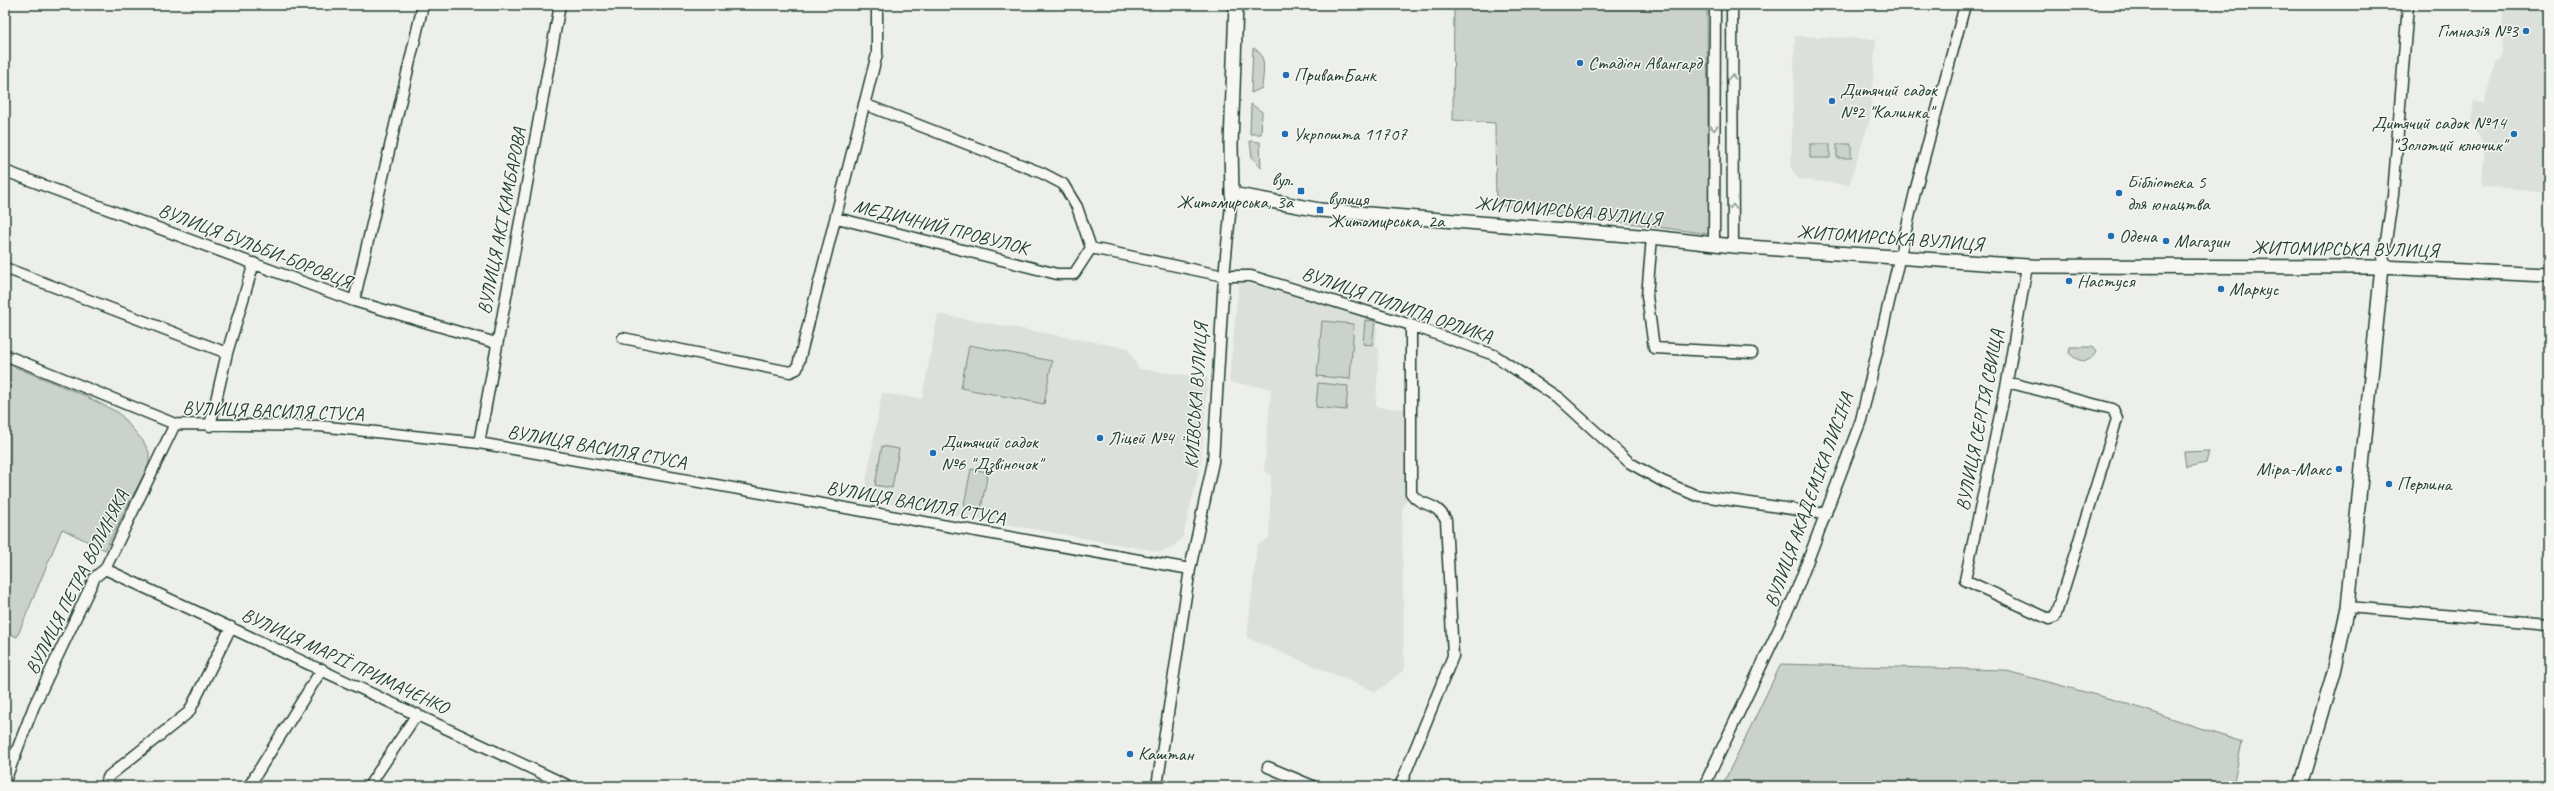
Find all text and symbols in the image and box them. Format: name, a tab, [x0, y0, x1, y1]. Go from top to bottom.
place label: Гімназія №3	[2437, 19, 2519, 43]
marker: Гімназія №3	[2521, 26, 2531, 36]
place label: Стадіон Авангард	[1588, 51, 1703, 75]
marker: Стадіон Авангард	[1575, 58, 1585, 68]
place label: ПриватБанк	[1294, 63, 1378, 87]
marker: ПриватБанк	[1281, 70, 1291, 80]
one-way arrow	[1728, 74, 1736, 80]
place label: Дитячий садок №2 "Калинка"	[1840, 78, 1938, 124]
marker: Дитячий садок №2 "Калинка"	[1827, 96, 1837, 106]
place label: Дитячий садок №14 "Золотий ключик"	[2372, 111, 2509, 157]
place label: Укрпошта 11707	[1293, 122, 1408, 146]
street label: ВУЛИЦЯ АКІ КАМБАРОВА	[472, 124, 532, 316]
one-way arrow	[1710, 125, 1718, 131]
marker: Укрпошта 11707	[1280, 129, 1290, 139]
marker: Дитячий садок №14 "Золотий ключик"	[2509, 129, 2519, 139]
place label: вул. Житомирська, 3а	[1177, 168, 1295, 214]
place label: Бібліотека 5 для юнацтва	[2127, 170, 2211, 216]
marker: вул. Житомирська, 3а	[1296, 186, 1306, 196]
place label: вулиця Житомирська, 2а	[1328, 187, 1446, 233]
marker: Бібліотека 5 для юнацтва	[2114, 188, 2124, 198]
street label: ЖИТОМИРСЬКА ВУЛИЦЯ	[1474, 191, 1665, 231]
street label: МЕДИЧНИЙ ПРОВУЛОК	[851, 194, 1034, 261]
street label: ВУЛИЦЯ БУЛЬБИ-БОРОВЦЯ	[155, 198, 358, 295]
one-way arrow	[1729, 204, 1737, 210]
marker: вулиця Житомирська, 2а	[1315, 205, 1325, 215]
street label: ЖИТОМИРСЬКА ВУЛИЦЯ	[1796, 220, 1987, 257]
place label: Одена	[2119, 224, 2158, 248]
place label: Магазин	[2174, 229, 2231, 253]
marker: Одена	[2106, 231, 2116, 241]
street label: ЖИТОМИРСЬКА ВУЛИЦЯ	[2251, 235, 2441, 263]
marker: Магазин	[2161, 236, 2171, 246]
street label: ВУЛИЦЯ ПИЛИПА ОРЛИКА	[1299, 261, 1496, 349]
place label: Настуся	[2077, 269, 2136, 293]
marker: Настуся	[2064, 276, 2074, 286]
place label: Маркус	[2229, 277, 2280, 301]
marker: Маркус	[2216, 284, 2226, 294]
street label: КИЇВСЬКА ВУЛИЦЯ	[1179, 320, 1213, 470]
street label: ВУЛИЦЯ СЕРГІЯ СВИЩА	[1951, 327, 2009, 513]
street label: ВУЛИЦЯ АКАДЕМІКА ЛИСІНА	[1759, 388, 1859, 610]
street label: ВУЛИЦЯ ВАСИЛЯ СТУСА	[182, 396, 364, 426]
street label: ВУЛИЦЯ ВАСИЛЯ СТУСА	[506, 419, 689, 475]
place label: Ліцей №4	[1108, 426, 1176, 450]
place label: Дитячий садок №6 "Дзвіночок"	[941, 430, 1045, 476]
marker: Ліцей №4	[1095, 433, 1105, 443]
marker: Дитячий садок №6 "Дзвіночок"	[928, 448, 938, 458]
place label: Міра-Макс	[2256, 457, 2332, 481]
marker: Міра-Макс	[2334, 464, 2344, 474]
place label: Перлина	[2397, 472, 2454, 496]
street label: ВУЛИЦЯ ВАСИЛЯ СТУСА	[825, 475, 1008, 531]
marker: Перлина	[2384, 479, 2394, 489]
street label: ВУЛИЦЯ ПЕТРА ВОЛИНЯКА	[20, 485, 134, 678]
street label: ВУЛИЦЯ МАРІЇ ПРИМАЧЕНКО	[238, 602, 455, 721]
place label: Каштан	[1138, 742, 1194, 766]
marker: Каштан	[1125, 749, 1135, 759]

